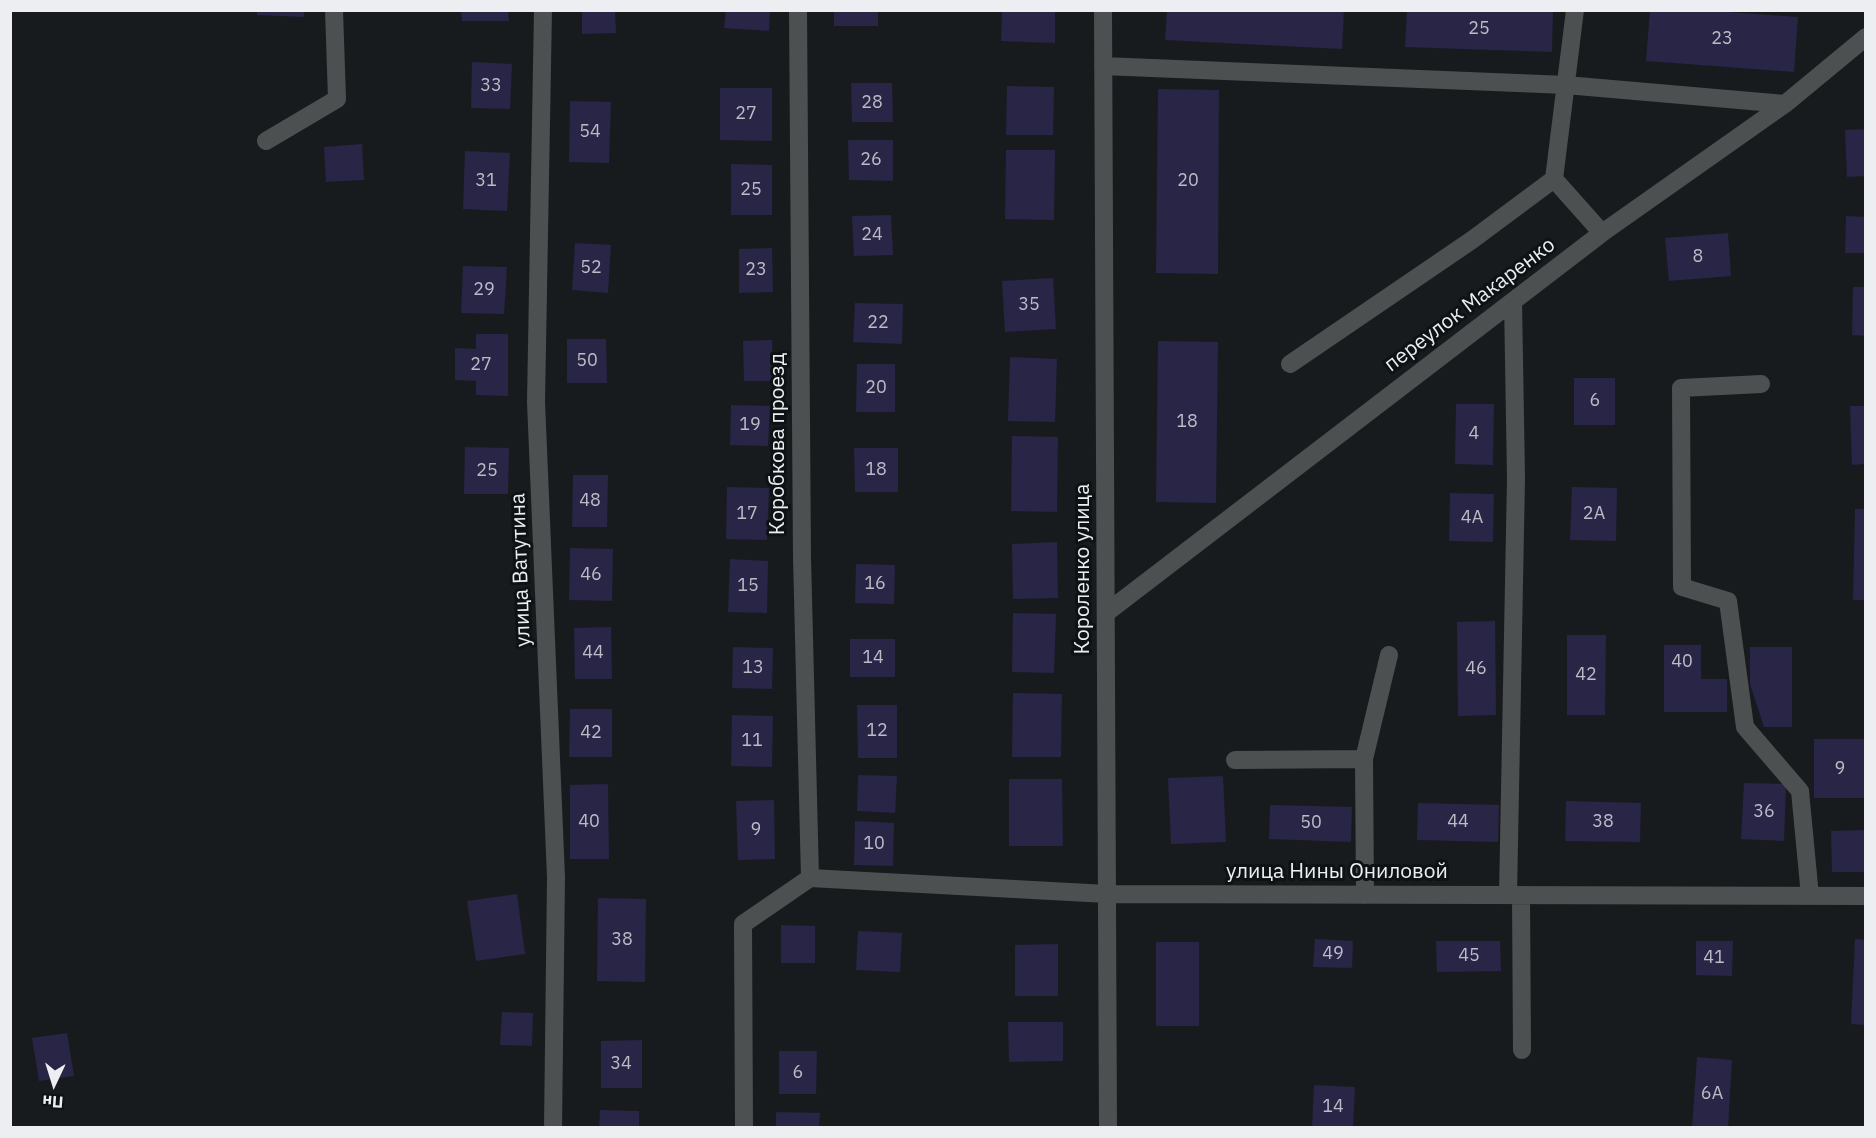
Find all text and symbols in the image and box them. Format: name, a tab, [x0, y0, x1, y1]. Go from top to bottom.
house number: 25	[1468, 18, 1490, 40]
house number: 23	[1711, 28, 1733, 50]
house number: 33	[480, 75, 502, 97]
house number: 28	[861, 92, 883, 114]
house number: 27	[735, 103, 757, 125]
house number: 54	[579, 121, 601, 143]
house number: 26	[860, 149, 882, 171]
house number: 31	[475, 170, 497, 192]
house number: 20	[1177, 170, 1199, 192]
house number: 25	[740, 179, 762, 201]
house number: 24	[861, 224, 883, 246]
street label: переулок Макаренко	[1380, 233, 1560, 377]
house number: 8	[1693, 246, 1703, 268]
house number: 52	[580, 257, 602, 279]
house number: 23	[745, 259, 767, 281]
house number: 29	[473, 279, 495, 301]
house number: 35	[1018, 294, 1040, 316]
house number: 22	[867, 312, 889, 334]
house number: 50	[576, 350, 598, 372]
street label: Коробкова проезд	[765, 353, 791, 535]
house number: 27	[470, 354, 492, 376]
house number: 20	[865, 377, 887, 399]
house number: 6	[1590, 390, 1600, 412]
house number: 18	[1176, 411, 1198, 433]
house number: 19	[739, 414, 761, 436]
house number: 4	[1469, 423, 1479, 445]
house number: 18	[865, 459, 887, 481]
house number: 25	[476, 460, 498, 482]
street label: Короленко улица	[1070, 484, 1096, 654]
house number: 48	[579, 490, 601, 512]
street label: улица Ватутина	[506, 493, 536, 647]
house number: 17	[736, 503, 758, 525]
house number: 2А	[1583, 503, 1605, 525]
house number: 4А	[1461, 507, 1483, 529]
house number: 46	[580, 564, 602, 586]
house number: 16	[864, 573, 886, 595]
house number: 15	[737, 575, 759, 597]
house number: 44	[582, 642, 604, 664]
house number: 14	[862, 647, 884, 669]
house number: 40	[1671, 651, 1693, 673]
house number: 13	[742, 657, 764, 679]
house number: 46	[1465, 658, 1487, 680]
house number: 42	[1575, 664, 1597, 686]
house number: 12	[866, 720, 888, 742]
house number: 42	[580, 722, 602, 744]
house number: 11	[741, 730, 763, 752]
house number: 9	[1835, 758, 1845, 780]
house number: 36	[1753, 801, 1775, 823]
house number: 40	[578, 811, 600, 833]
house number: 44	[1447, 811, 1469, 833]
house number: 38	[1592, 811, 1614, 833]
house number: 50	[1300, 812, 1322, 834]
house number: 9	[751, 819, 761, 841]
house number: 10	[863, 833, 885, 855]
street label: улица Нины Ониловой	[1226, 859, 1448, 885]
house number: 38	[611, 929, 633, 951]
house number: 49	[1322, 943, 1344, 965]
house number: 45	[1458, 945, 1480, 967]
house number: 41	[1703, 947, 1725, 969]
house number: 34	[610, 1053, 632, 1075]
north arrow	[24, 1054, 84, 1114]
house number: 6	[793, 1062, 803, 1084]
house number: 6А	[1701, 1083, 1723, 1105]
text: Пн	[42, 1091, 64, 1113]
house number: 14	[1322, 1096, 1344, 1118]

